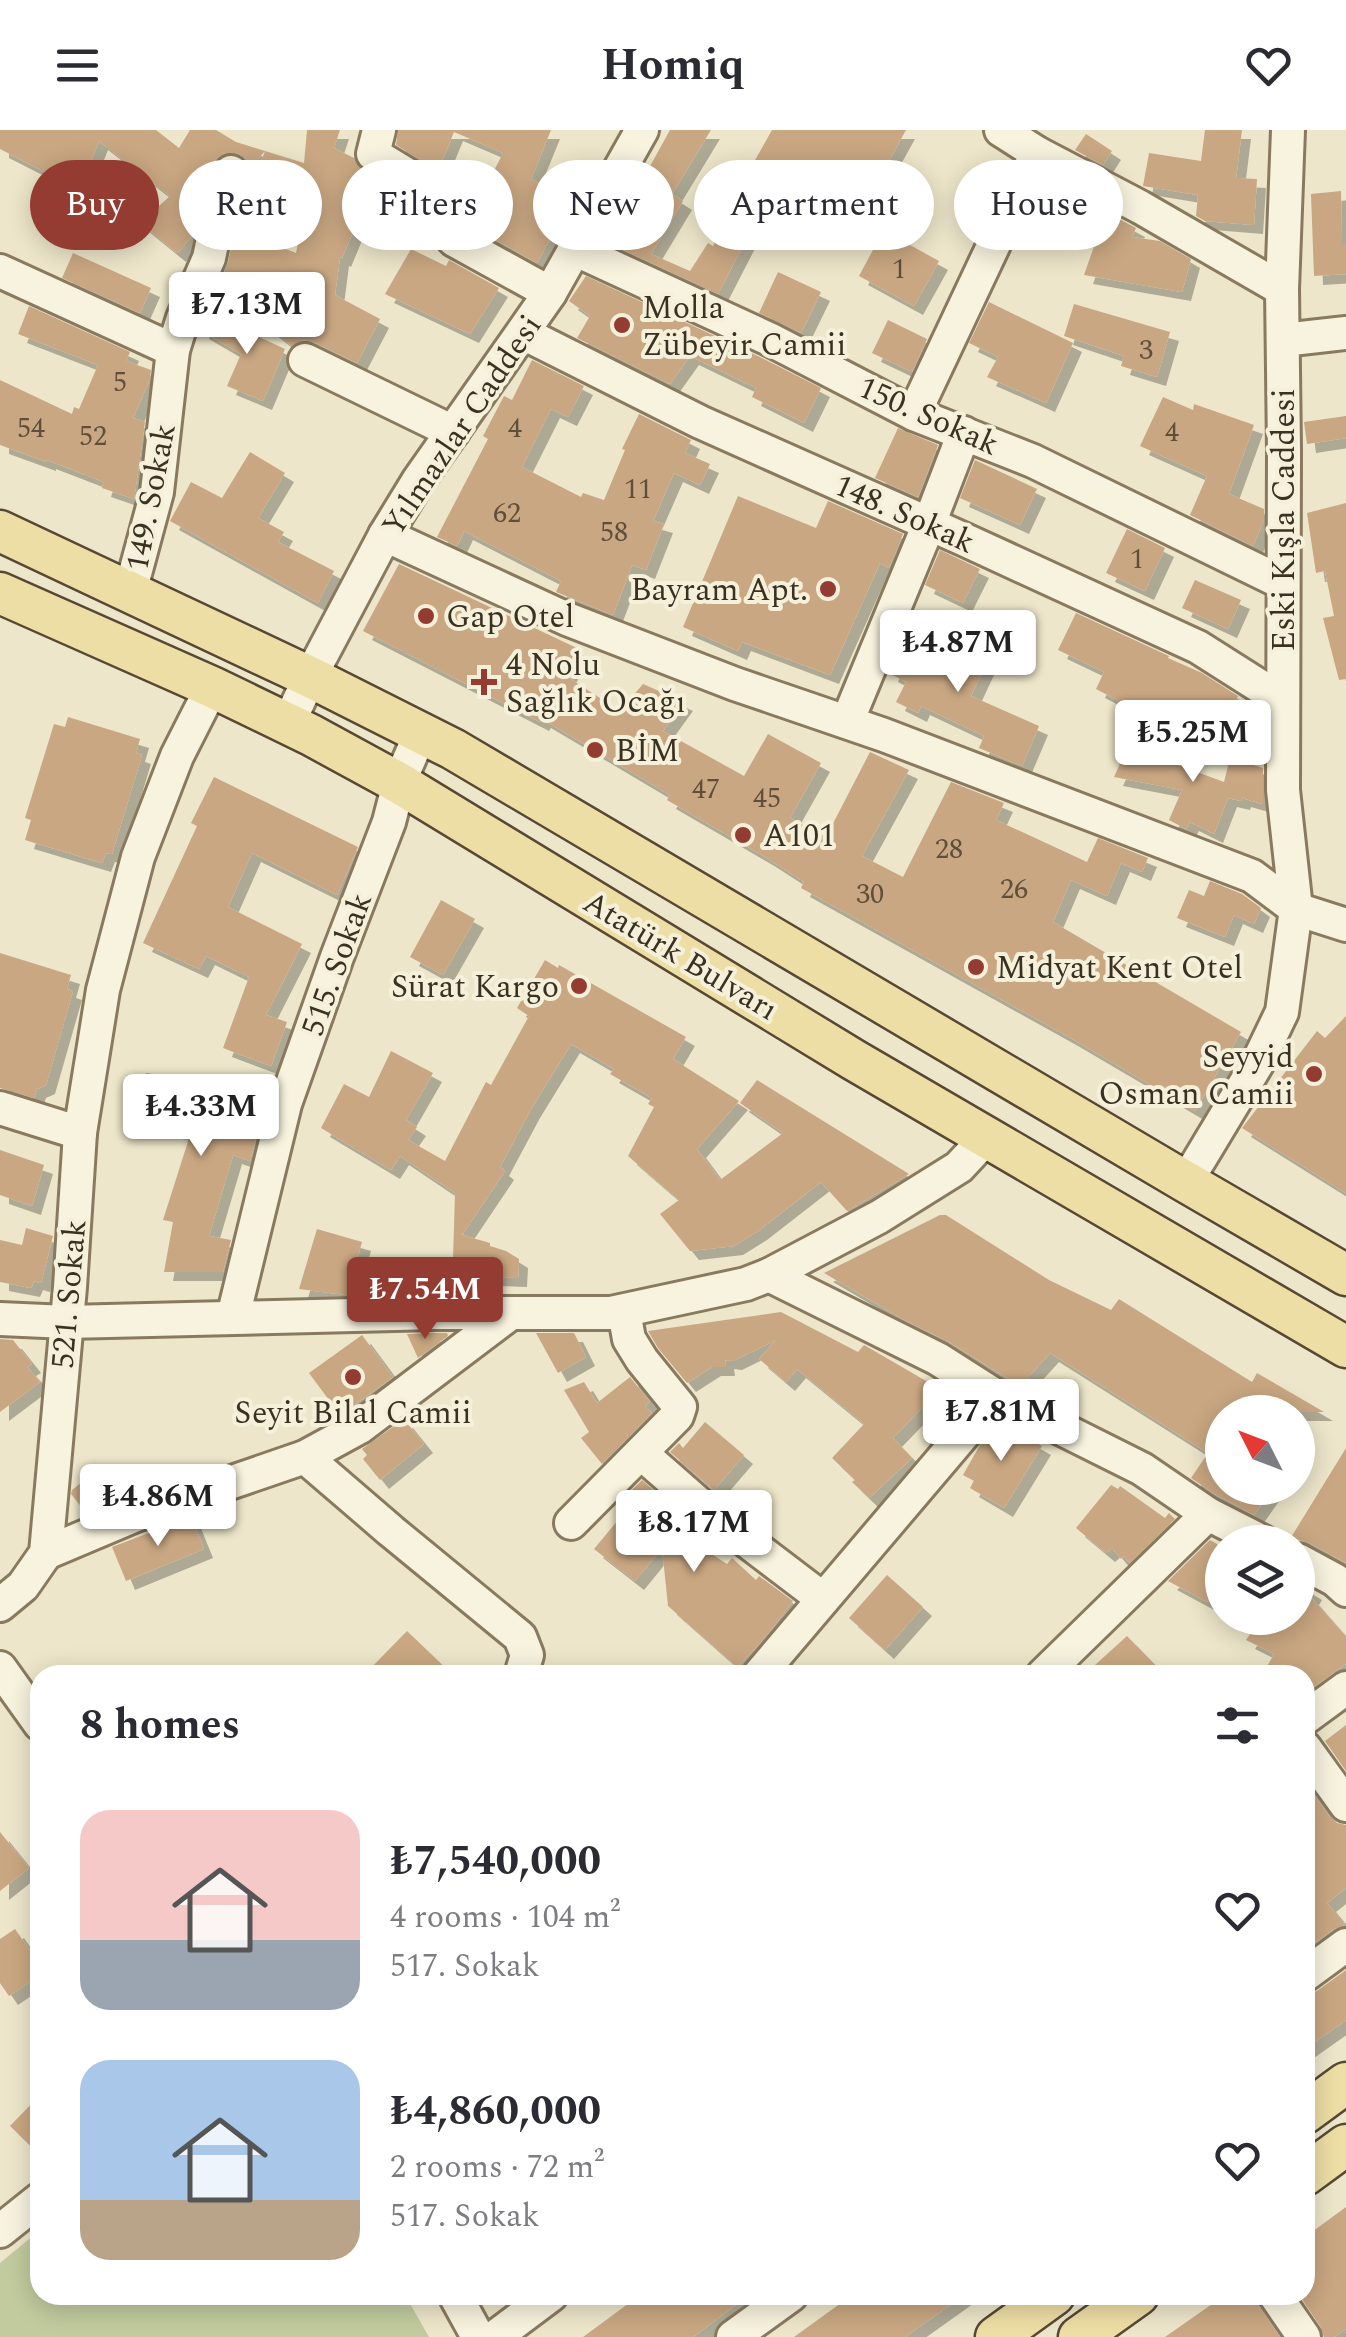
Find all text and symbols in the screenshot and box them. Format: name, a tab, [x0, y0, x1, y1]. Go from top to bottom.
text: Homiq	[601, 31, 745, 100]
icon: menu	[50, 38, 105, 93]
icon: heart	[1241, 38, 1296, 93]
chip: Buy	[30, 160, 159, 250]
chip: Rent	[179, 160, 322, 250]
chip: Filters	[342, 160, 513, 250]
chip: New	[533, 160, 674, 250]
chip: Apartment	[694, 160, 934, 250]
chip: House	[954, 160, 1123, 250]
house number: 1	[892, 248, 906, 291]
pin: ₺7.13M	[166, 272, 328, 357]
text: ₺7.13M	[191, 280, 303, 329]
place label: Molla Zübeyir Camii	[642, 284, 847, 370]
street label: Yılmazlar Caddesi	[370, 305, 555, 547]
marker: Molla Zübeyir Camii	[611, 314, 633, 336]
house number: 3	[1139, 329, 1153, 372]
house number: 5	[113, 361, 127, 404]
street label: 150. Sokak	[850, 364, 1007, 469]
street label: Eski Kışla Caddesi	[1260, 388, 1309, 652]
house number: 54	[17, 407, 45, 450]
house number: 4	[508, 407, 522, 450]
house number: 4	[1165, 411, 1179, 454]
house number: 52	[79, 415, 107, 458]
street label: 149. Sokak	[113, 419, 190, 575]
street label: 148. Sokak	[826, 462, 983, 567]
house number: 11	[624, 468, 652, 511]
house number: 62	[493, 492, 521, 535]
house number: 58	[600, 511, 628, 554]
house number: 1	[1130, 538, 1144, 581]
place label: Bayram Apt.	[630, 566, 808, 615]
marker: Bayram Apt.	[817, 578, 839, 600]
place label: Gap Otel	[446, 593, 574, 642]
marker: Gap Otel	[415, 605, 437, 627]
pin: ₺4.87M	[877, 610, 1039, 695]
text: ₺4.87M	[902, 618, 1014, 667]
place label: 4 Nolu Sağlık Ocağı	[506, 641, 686, 727]
marker: 4 Nolu Sağlık Ocağı	[471, 669, 497, 695]
pin: ₺5.25M	[1112, 700, 1274, 785]
text: ₺5.25M	[1137, 708, 1249, 757]
place label: BİM	[615, 727, 679, 776]
marker: BİM	[584, 739, 606, 761]
house number: 47	[692, 768, 720, 811]
house number: 45	[753, 777, 781, 820]
place label: A101	[763, 812, 835, 861]
marker: A101	[732, 824, 754, 846]
house number: 28	[935, 828, 963, 871]
house number: 26	[1000, 868, 1028, 911]
house number: 30	[856, 873, 884, 916]
street label: Atatürk Bulvarı	[573, 879, 787, 1034]
street label: 515. Sokak	[289, 886, 386, 1043]
place label: Midyat Kent Otel	[996, 944, 1243, 993]
marker: Midyat Kent Otel	[965, 956, 987, 978]
place label: Sürat Kargo	[391, 963, 559, 1012]
marker: Sürat Kargo	[568, 975, 590, 997]
place label: Seyyid Osman Camii	[1098, 1033, 1294, 1119]
marker: Seyyid Osman Camii	[1303, 1063, 1325, 1085]
pin: ₺4.33M	[120, 1074, 282, 1159]
text: ₺4.33M	[145, 1082, 257, 1131]
street label: 521. Sokak	[39, 1217, 100, 1371]
pin: ₺7.54M	[344, 1257, 506, 1342]
text: ₺7.54M	[369, 1265, 481, 1314]
marker: Seyit Bilal Camii	[342, 1366, 364, 1388]
pin: ₺7.81M	[920, 1379, 1082, 1464]
text: ₺7.81M	[945, 1387, 1057, 1436]
place label: Seyit Bilal Camii	[234, 1389, 472, 1438]
north arrow	[1205, 1395, 1315, 1505]
map controls	[1205, 1395, 1315, 1635]
pin: ₺4.86M	[77, 1464, 239, 1549]
text: ₺4.86M	[102, 1472, 214, 1521]
pin: ₺8.17M	[613, 1490, 775, 1575]
text: ₺8.17M	[638, 1498, 750, 1547]
button: layers	[1205, 1525, 1315, 1635]
text: 8 homes	[80, 1694, 240, 1757]
icon: filters	[1210, 1698, 1265, 1753]
text: ₺7,540,000	[390, 1830, 601, 1893]
icon: home	[160, 1850, 280, 1970]
icon: heart	[1210, 1883, 1265, 1938]
text: 4 rooms · 104 m²	[390, 1893, 620, 1942]
text: 517. Sokak	[390, 1942, 540, 1991]
text: ₺4,860,000	[390, 2080, 601, 2143]
icon: home	[160, 2100, 280, 2220]
icon: heart	[1210, 2133, 1265, 2188]
text: 2 rooms · 72 m²	[390, 2143, 604, 2192]
text: 517. Sokak	[390, 2192, 540, 2241]

